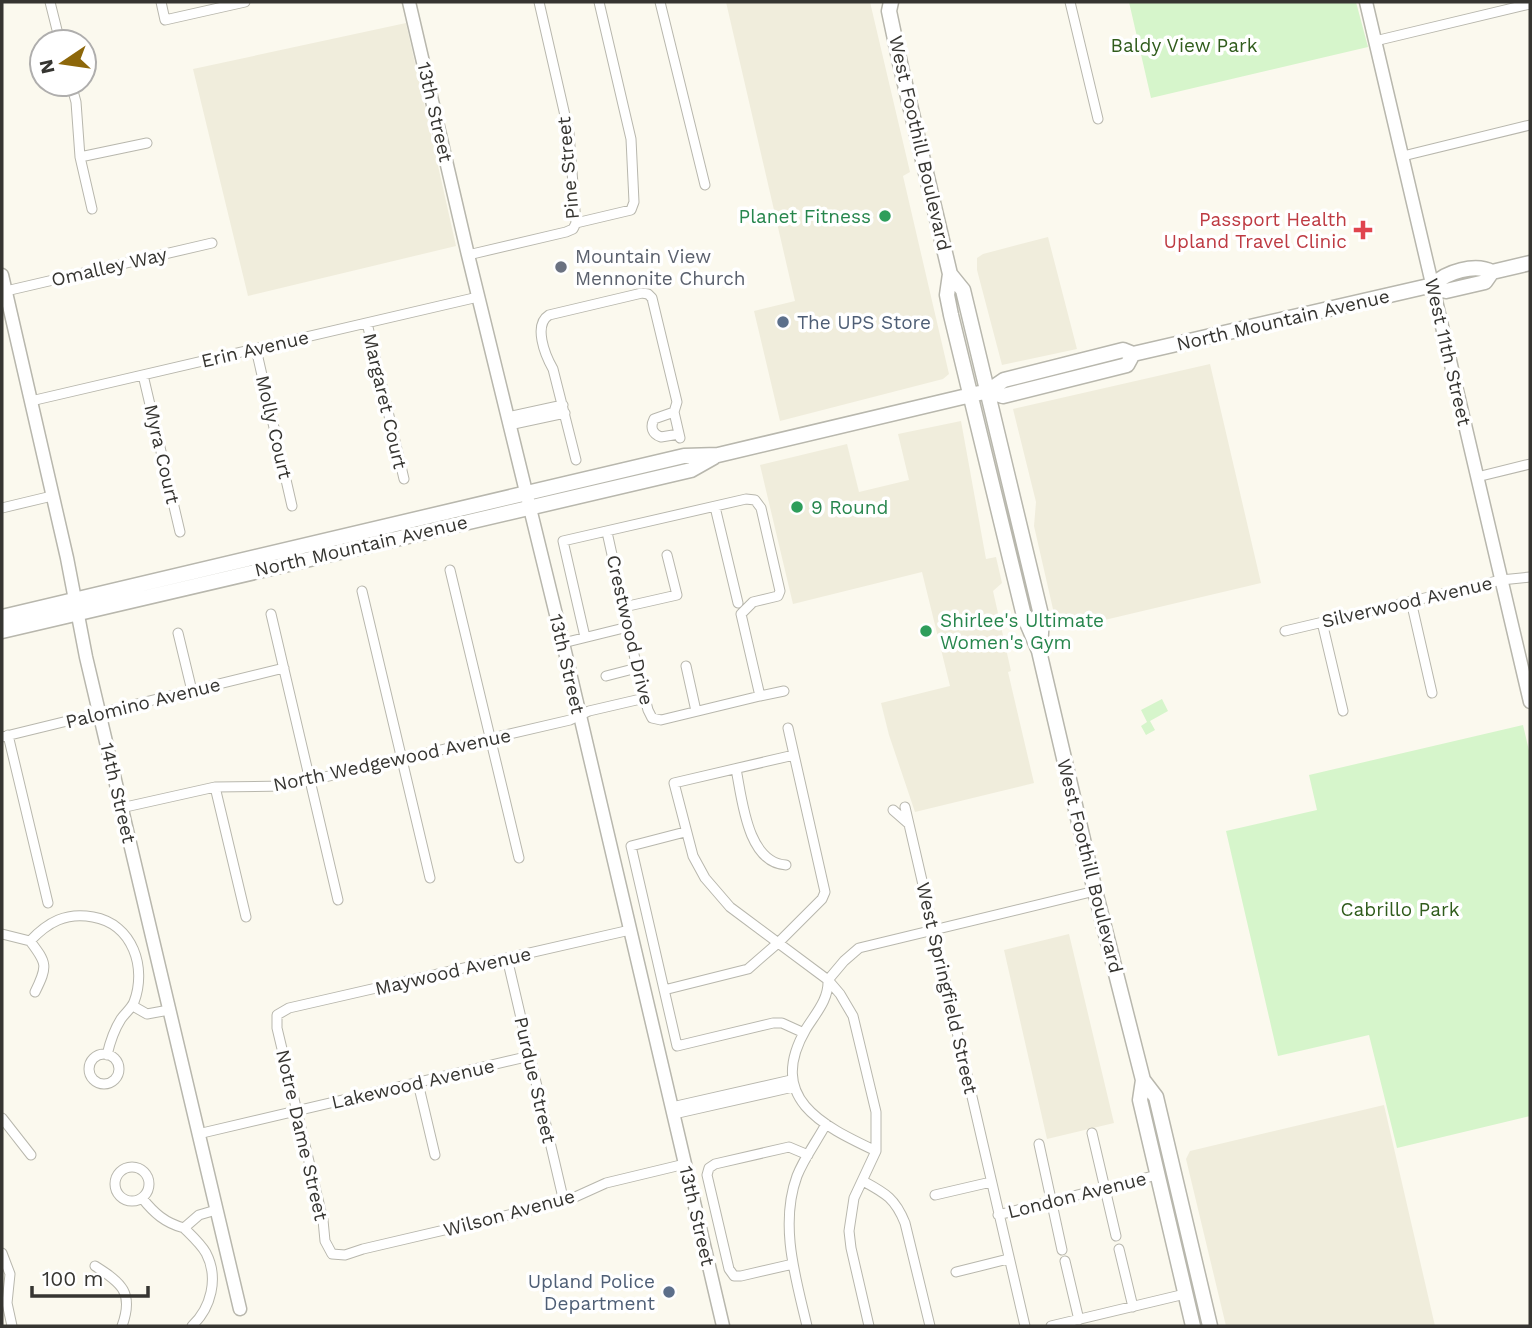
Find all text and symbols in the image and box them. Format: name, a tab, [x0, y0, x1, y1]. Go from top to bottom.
north arrow	[28, 28, 98, 98]
street label: West Foothill Boulevard	[884, 33, 956, 253]
park label: Baldy View Park	[1111, 34, 1258, 57]
text: N	[34, 57, 60, 76]
street label: 13th Street	[412, 60, 458, 164]
street label: Pine Street	[552, 116, 584, 220]
place label: Planet Fitness	[739, 205, 871, 228]
marker: Planet Fitness	[877, 208, 893, 224]
place label: Passport Health Upland Travel Clinic	[1164, 208, 1347, 253]
marker: Passport Health Upland Travel Clinic	[1353, 220, 1373, 240]
street label: Omalley Way	[49, 242, 169, 291]
place label: Mountain View Mennonite Church	[575, 245, 746, 290]
marker: Mountain View Mennonite Church	[553, 259, 569, 275]
street label: West 11th Street	[1420, 276, 1476, 428]
street label: North Mountain Avenue	[1174, 284, 1392, 356]
place label: The UPS Store	[797, 311, 931, 334]
marker: The UPS Store	[775, 314, 791, 330]
street label: Erin Avenue	[199, 325, 311, 373]
street label: Margaret Court	[358, 331, 412, 471]
street label: Molly Court	[251, 373, 297, 481]
street label: Myra Court	[139, 402, 185, 506]
place label: 9 Round	[811, 496, 888, 519]
marker: 9 Round	[789, 499, 805, 515]
street label: North Mountain Avenue	[252, 510, 470, 582]
street label: Crestwood Drive	[602, 553, 658, 707]
street label: Silverwood Avenue	[1319, 571, 1495, 633]
place label: Shirlee's Ultimate Women's Gym	[940, 609, 1104, 654]
street label: 13th Street	[544, 612, 590, 716]
marker: Shirlee's Ultimate Women's Gym	[918, 623, 934, 639]
street label: Palomino Avenue	[63, 673, 223, 733]
street label: North Wedgewood Avenue	[271, 724, 513, 796]
street label: 14th Street	[95, 741, 141, 846]
street label: West Foothill Boulevard	[1052, 756, 1128, 976]
street label: West Springfield Street	[911, 880, 983, 1096]
park label: Cabrillo Park	[1341, 898, 1460, 921]
street label: Maywood Avenue	[373, 942, 533, 1000]
street label: Purdue Street	[509, 1015, 561, 1145]
street label: Notre Dame Street	[271, 1047, 333, 1223]
street label: Lakewood Avenue	[329, 1054, 497, 1114]
street label: 13th Street	[674, 1164, 720, 1268]
street label: London Avenue	[1005, 1167, 1149, 1223]
street label: Wilson Avenue	[441, 1184, 577, 1242]
scale bar	[32, 1254, 147, 1298]
text: 100 m	[42, 1266, 104, 1291]
place label: Upland Police Department	[528, 1270, 655, 1315]
marker: Upland Police Department	[661, 1284, 677, 1300]

